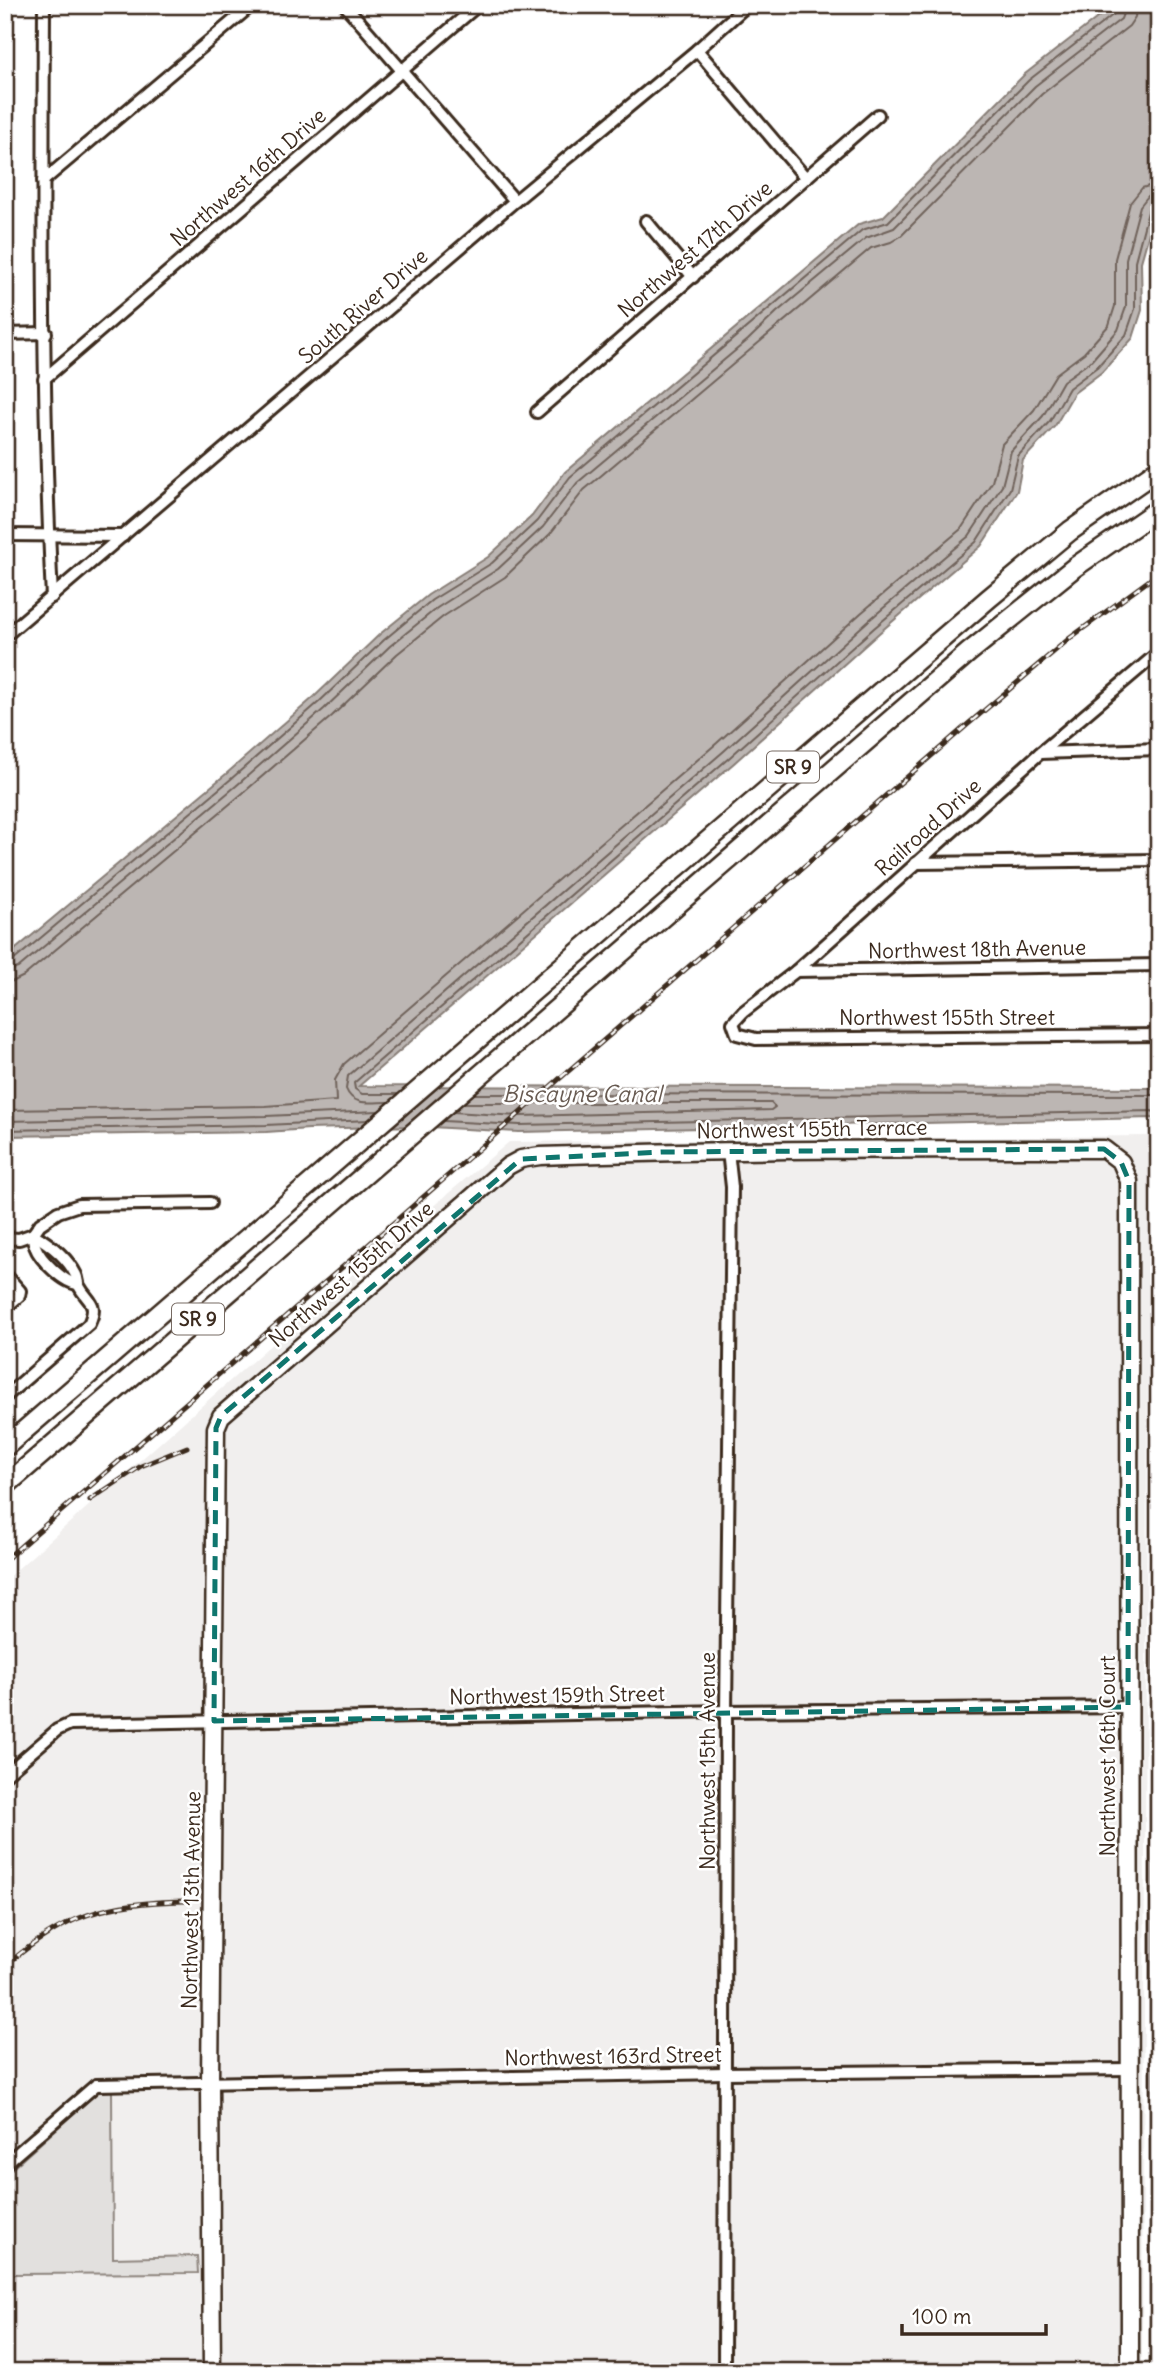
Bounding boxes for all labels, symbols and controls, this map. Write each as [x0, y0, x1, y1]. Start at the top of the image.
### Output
street label: Northwest 16th Drive [165, 102, 331, 252]
street label: Northwest 17th Drive [612, 175, 778, 323]
street label: South River Drive [293, 242, 433, 370]
road number: SR 9 [767, 752, 819, 782]
street label: Railroad Drive [869, 772, 987, 882]
street label: Northwest 18th Avenue [868, 934, 1086, 964]
street label: Northwest 155th Street [839, 1004, 1055, 1031]
water label: Biscayne Canal [502, 1079, 664, 1108]
street label: Northwest 155th Terrace [696, 1113, 928, 1145]
street label: Northwest 155th Drive [263, 1195, 439, 1353]
road number: SR 9 [172, 1303, 224, 1334]
street label: Northwest 15th Avenue [694, 1652, 721, 1870]
street label: Northwest 16th Court [1094, 1655, 1121, 1857]
street label: Northwest 159th Street [449, 1680, 665, 1710]
street label: Northwest 13th Avenue [176, 1791, 206, 2009]
street label: Northwest 163rd Street [504, 2041, 722, 2071]
scale bar [902, 2293, 1045, 2337]
text: 100 m [912, 2303, 971, 2330]

